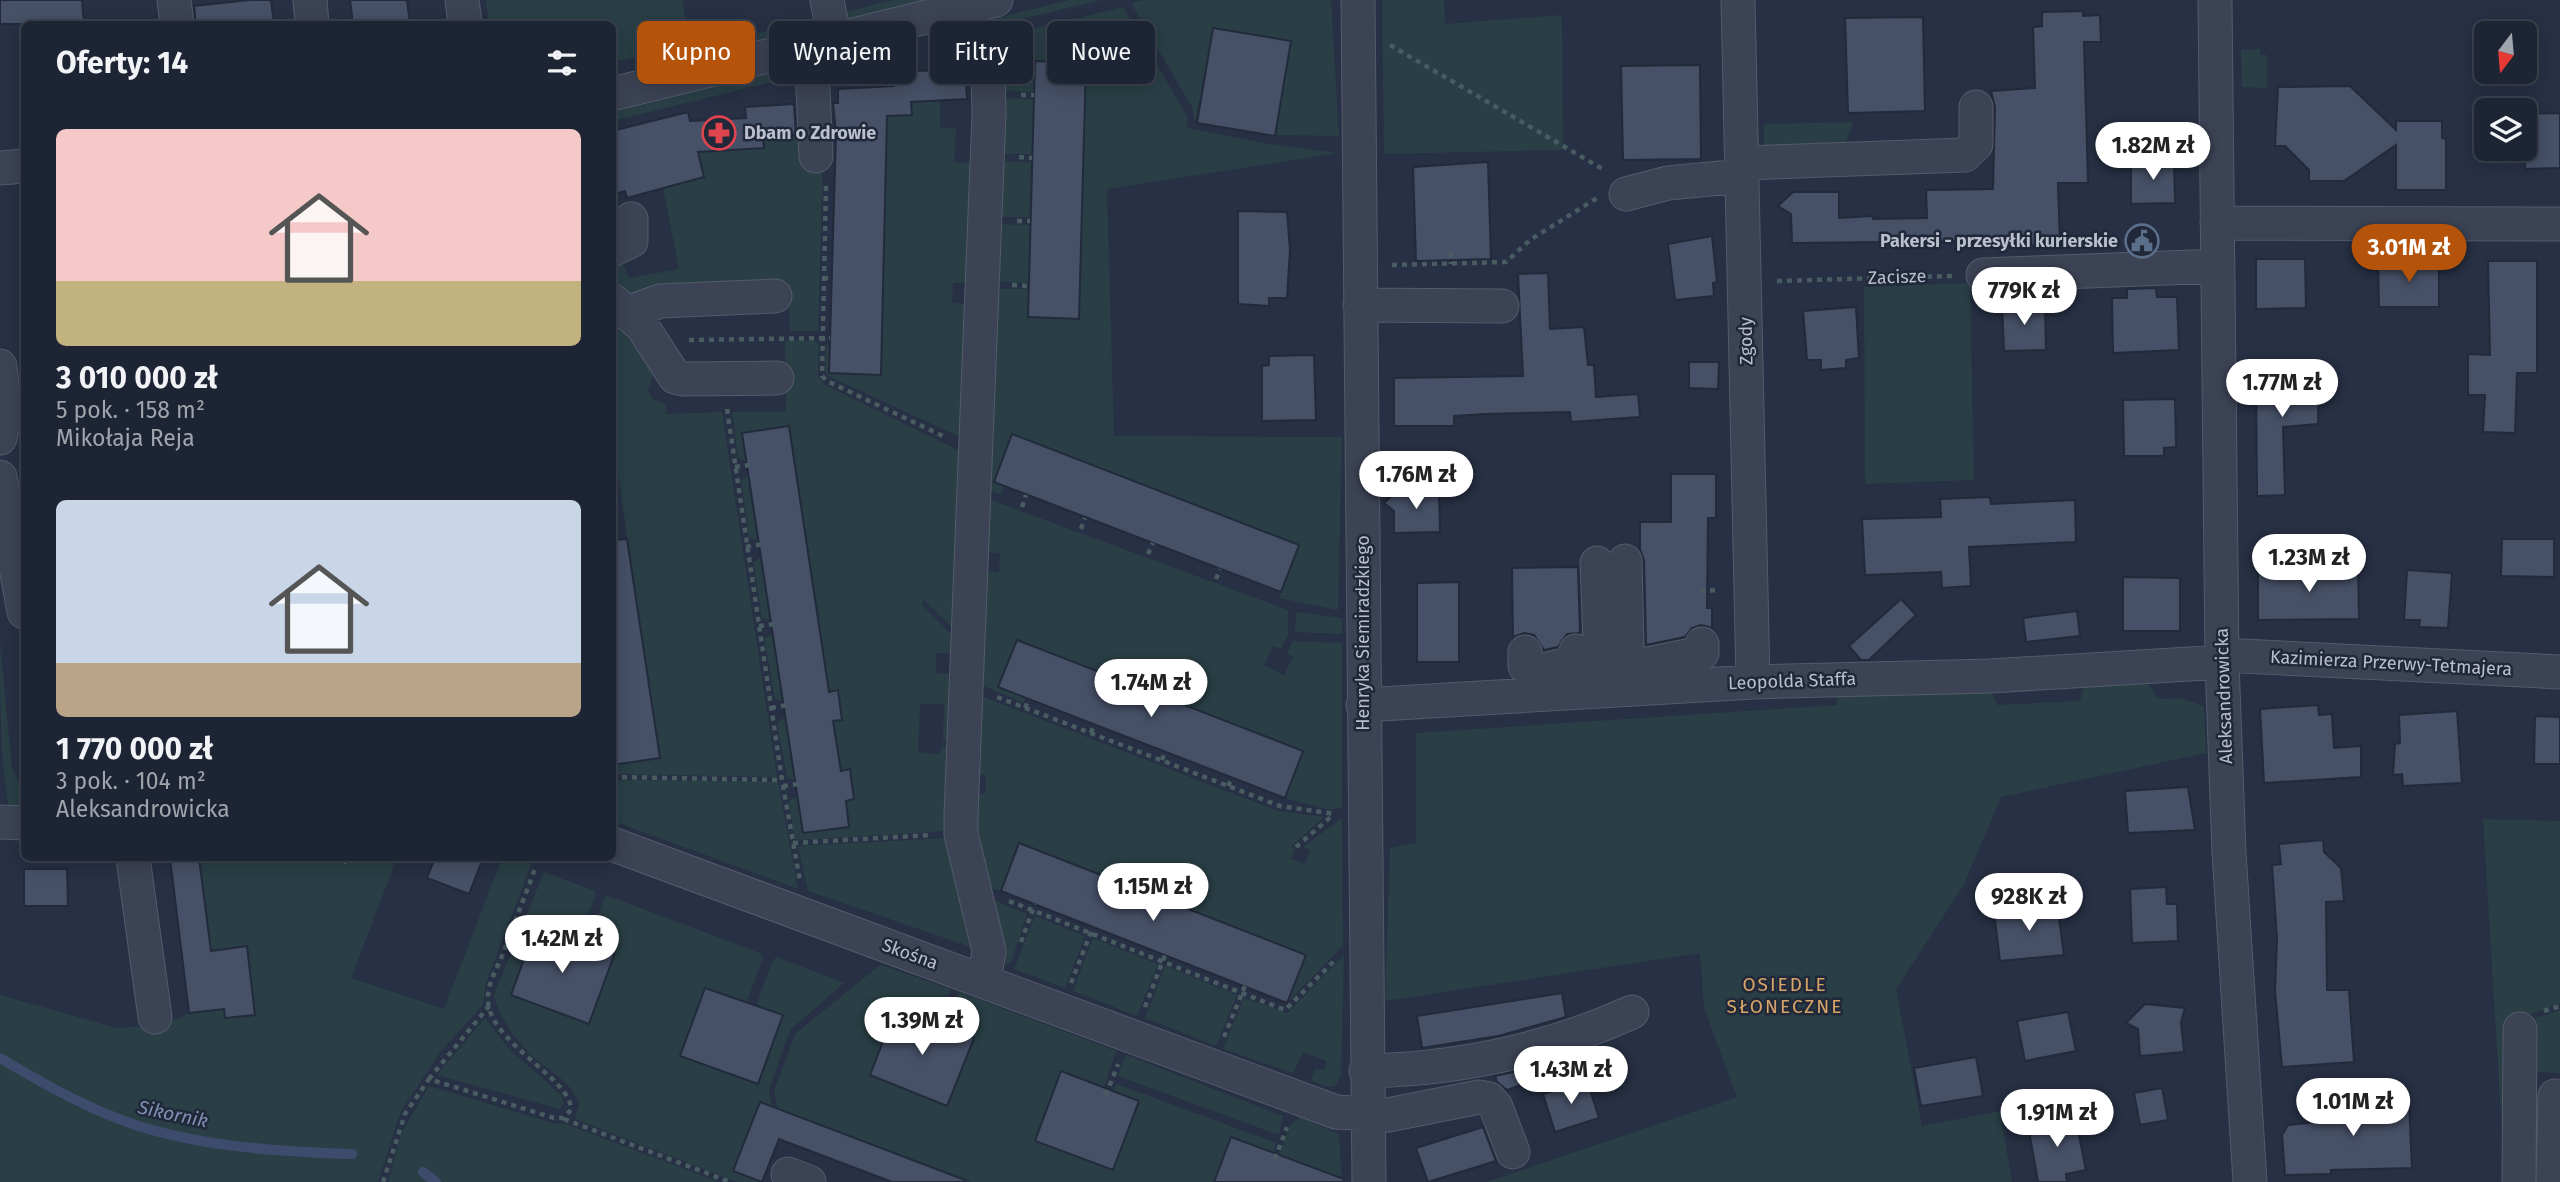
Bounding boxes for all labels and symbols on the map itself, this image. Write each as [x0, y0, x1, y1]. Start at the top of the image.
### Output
north arrow [2474, 21, 2538, 84]
pharmacy icon: Dbam o Zdrowie [700, 114, 738, 152]
place label: Dbam o Zdrowie [744, 122, 876, 144]
pin: 1.82M zł [2081, 122, 2225, 182]
public building icon: Pakersi - przesyłki kurierskie [2123, 222, 2161, 260]
pin: 3.01M zł [2337, 224, 2481, 284]
place label: Pakersi - przesyłki kurierskie [1880, 230, 2118, 252]
street label: Zacisze [1867, 265, 1927, 289]
pin: 779K zł [1959, 268, 2089, 327]
street label: Zgody [1735, 317, 1757, 365]
pin: 1.77M zł [2210, 360, 2354, 419]
pin: 1.76M zł [1344, 452, 1488, 511]
pin: 1.23M zł [2237, 534, 2381, 594]
street label: Henryka Siemiradzkiego [1352, 535, 1374, 731]
street label: Aleksandrowicka [2211, 628, 2237, 764]
street label: Kazimierza Przerwy-Tetmajera [2269, 646, 2513, 680]
pin: 1.74M zł [1079, 660, 1223, 719]
street label: Leopolda Staffa [1728, 668, 1856, 694]
pin: 1.15M zł [1081, 864, 1225, 923]
pin: 928K zł [1964, 874, 2094, 933]
pin: 1.42M zł [490, 916, 634, 975]
street label: Skośna [879, 934, 941, 974]
district label: OSIEDLE SŁONECZNE [1727, 973, 1843, 1018]
pin: 1.39M zł [850, 998, 994, 1057]
pin: 1.43M zł [1499, 1046, 1643, 1106]
pin: 1.01M zł [2281, 1078, 2425, 1138]
pin: 1.91M zł [1985, 1090, 2129, 1149]
water label: Sikornik [135, 1095, 210, 1133]

